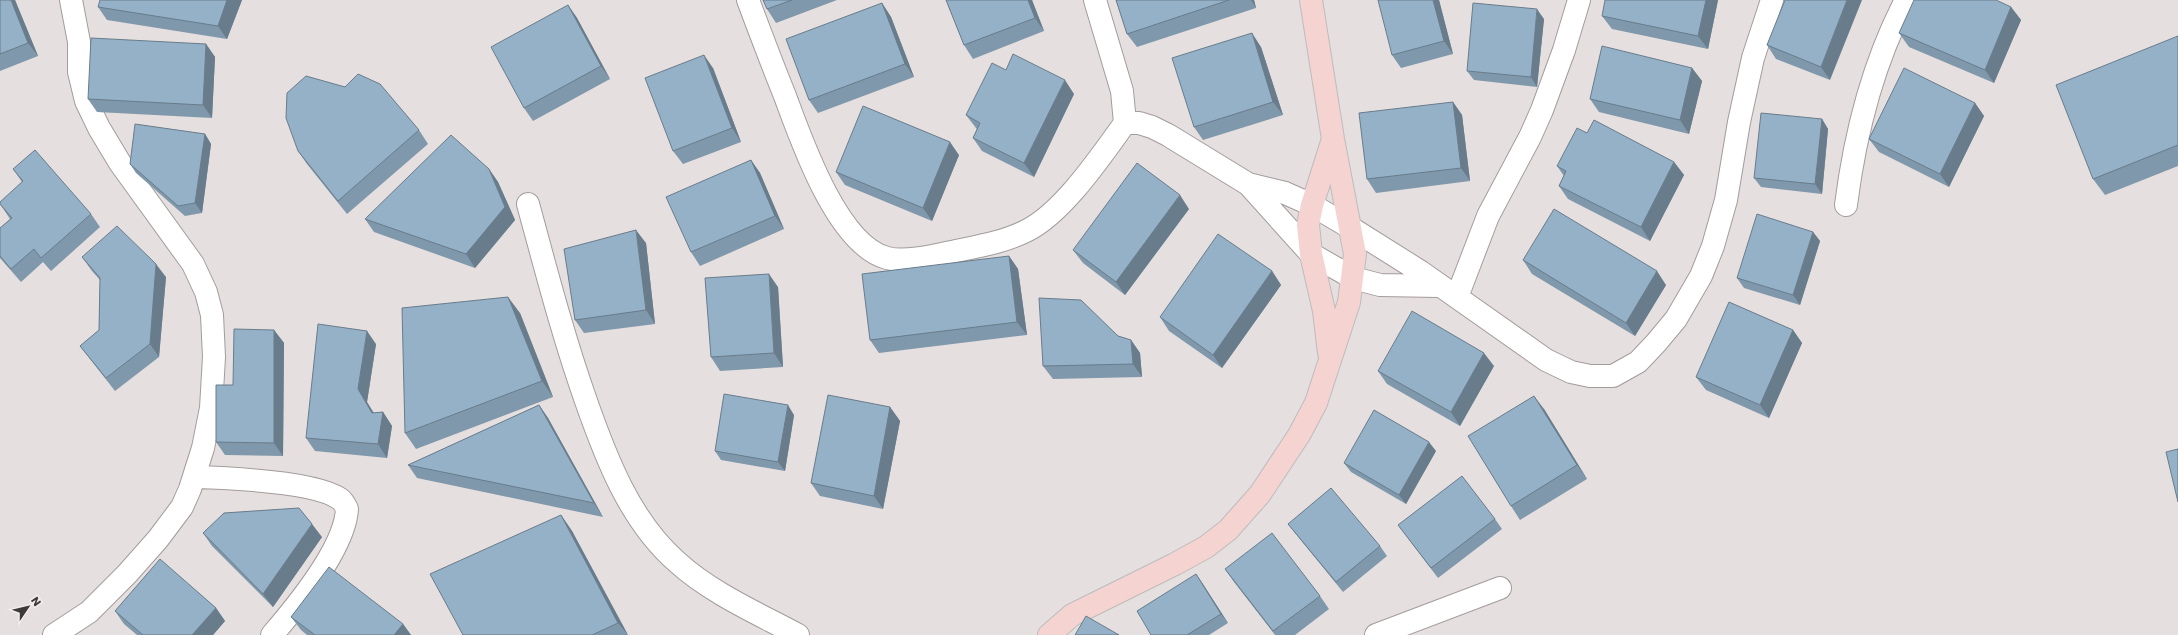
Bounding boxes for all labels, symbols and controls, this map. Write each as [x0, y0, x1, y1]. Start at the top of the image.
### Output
north arrow [8, 587, 48, 627]
text: N [27, 593, 45, 609]

